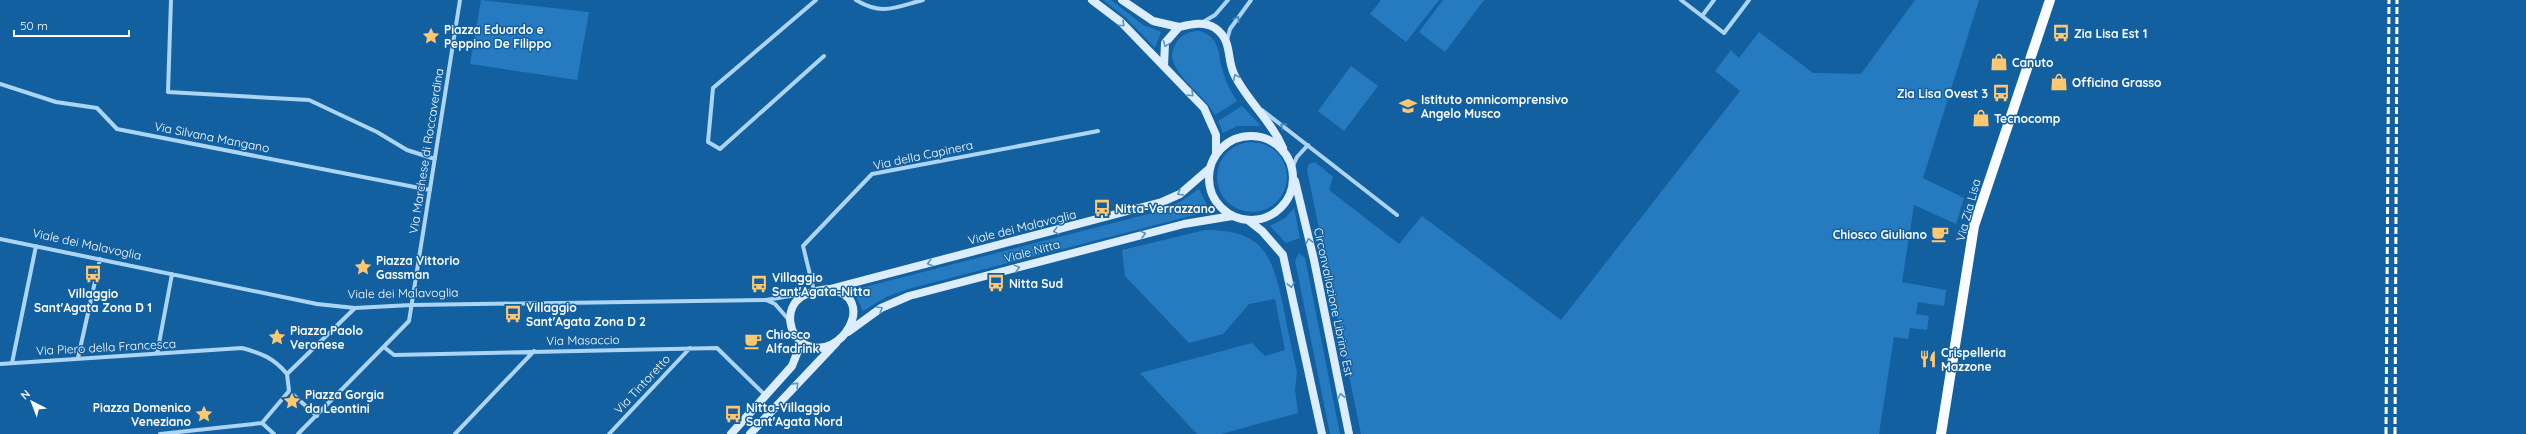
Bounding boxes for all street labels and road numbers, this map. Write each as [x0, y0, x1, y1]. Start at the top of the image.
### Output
street label: Via Marchese di Roccaverdina [405, 67, 447, 235]
street label: Via Silvana Mangano [153, 118, 271, 156]
street label: Via della Capinera [872, 137, 974, 173]
street label: Via Zia Lisa [1952, 177, 1984, 243]
street label: Viale dei Malavoglia [966, 206, 1078, 248]
street label: Viale dei Malavoglia [31, 225, 143, 263]
street label: Circonvallazione Librino Est [1311, 226, 1357, 378]
street label: Viale Nitta [1002, 236, 1062, 266]
street label: Viale dei Malavoglia [347, 285, 459, 301]
street label: Via Masaccio [546, 332, 620, 348]
street label: Via Piero della Francesca [36, 336, 176, 358]
street label: Via Tintoretto [611, 351, 673, 417]

